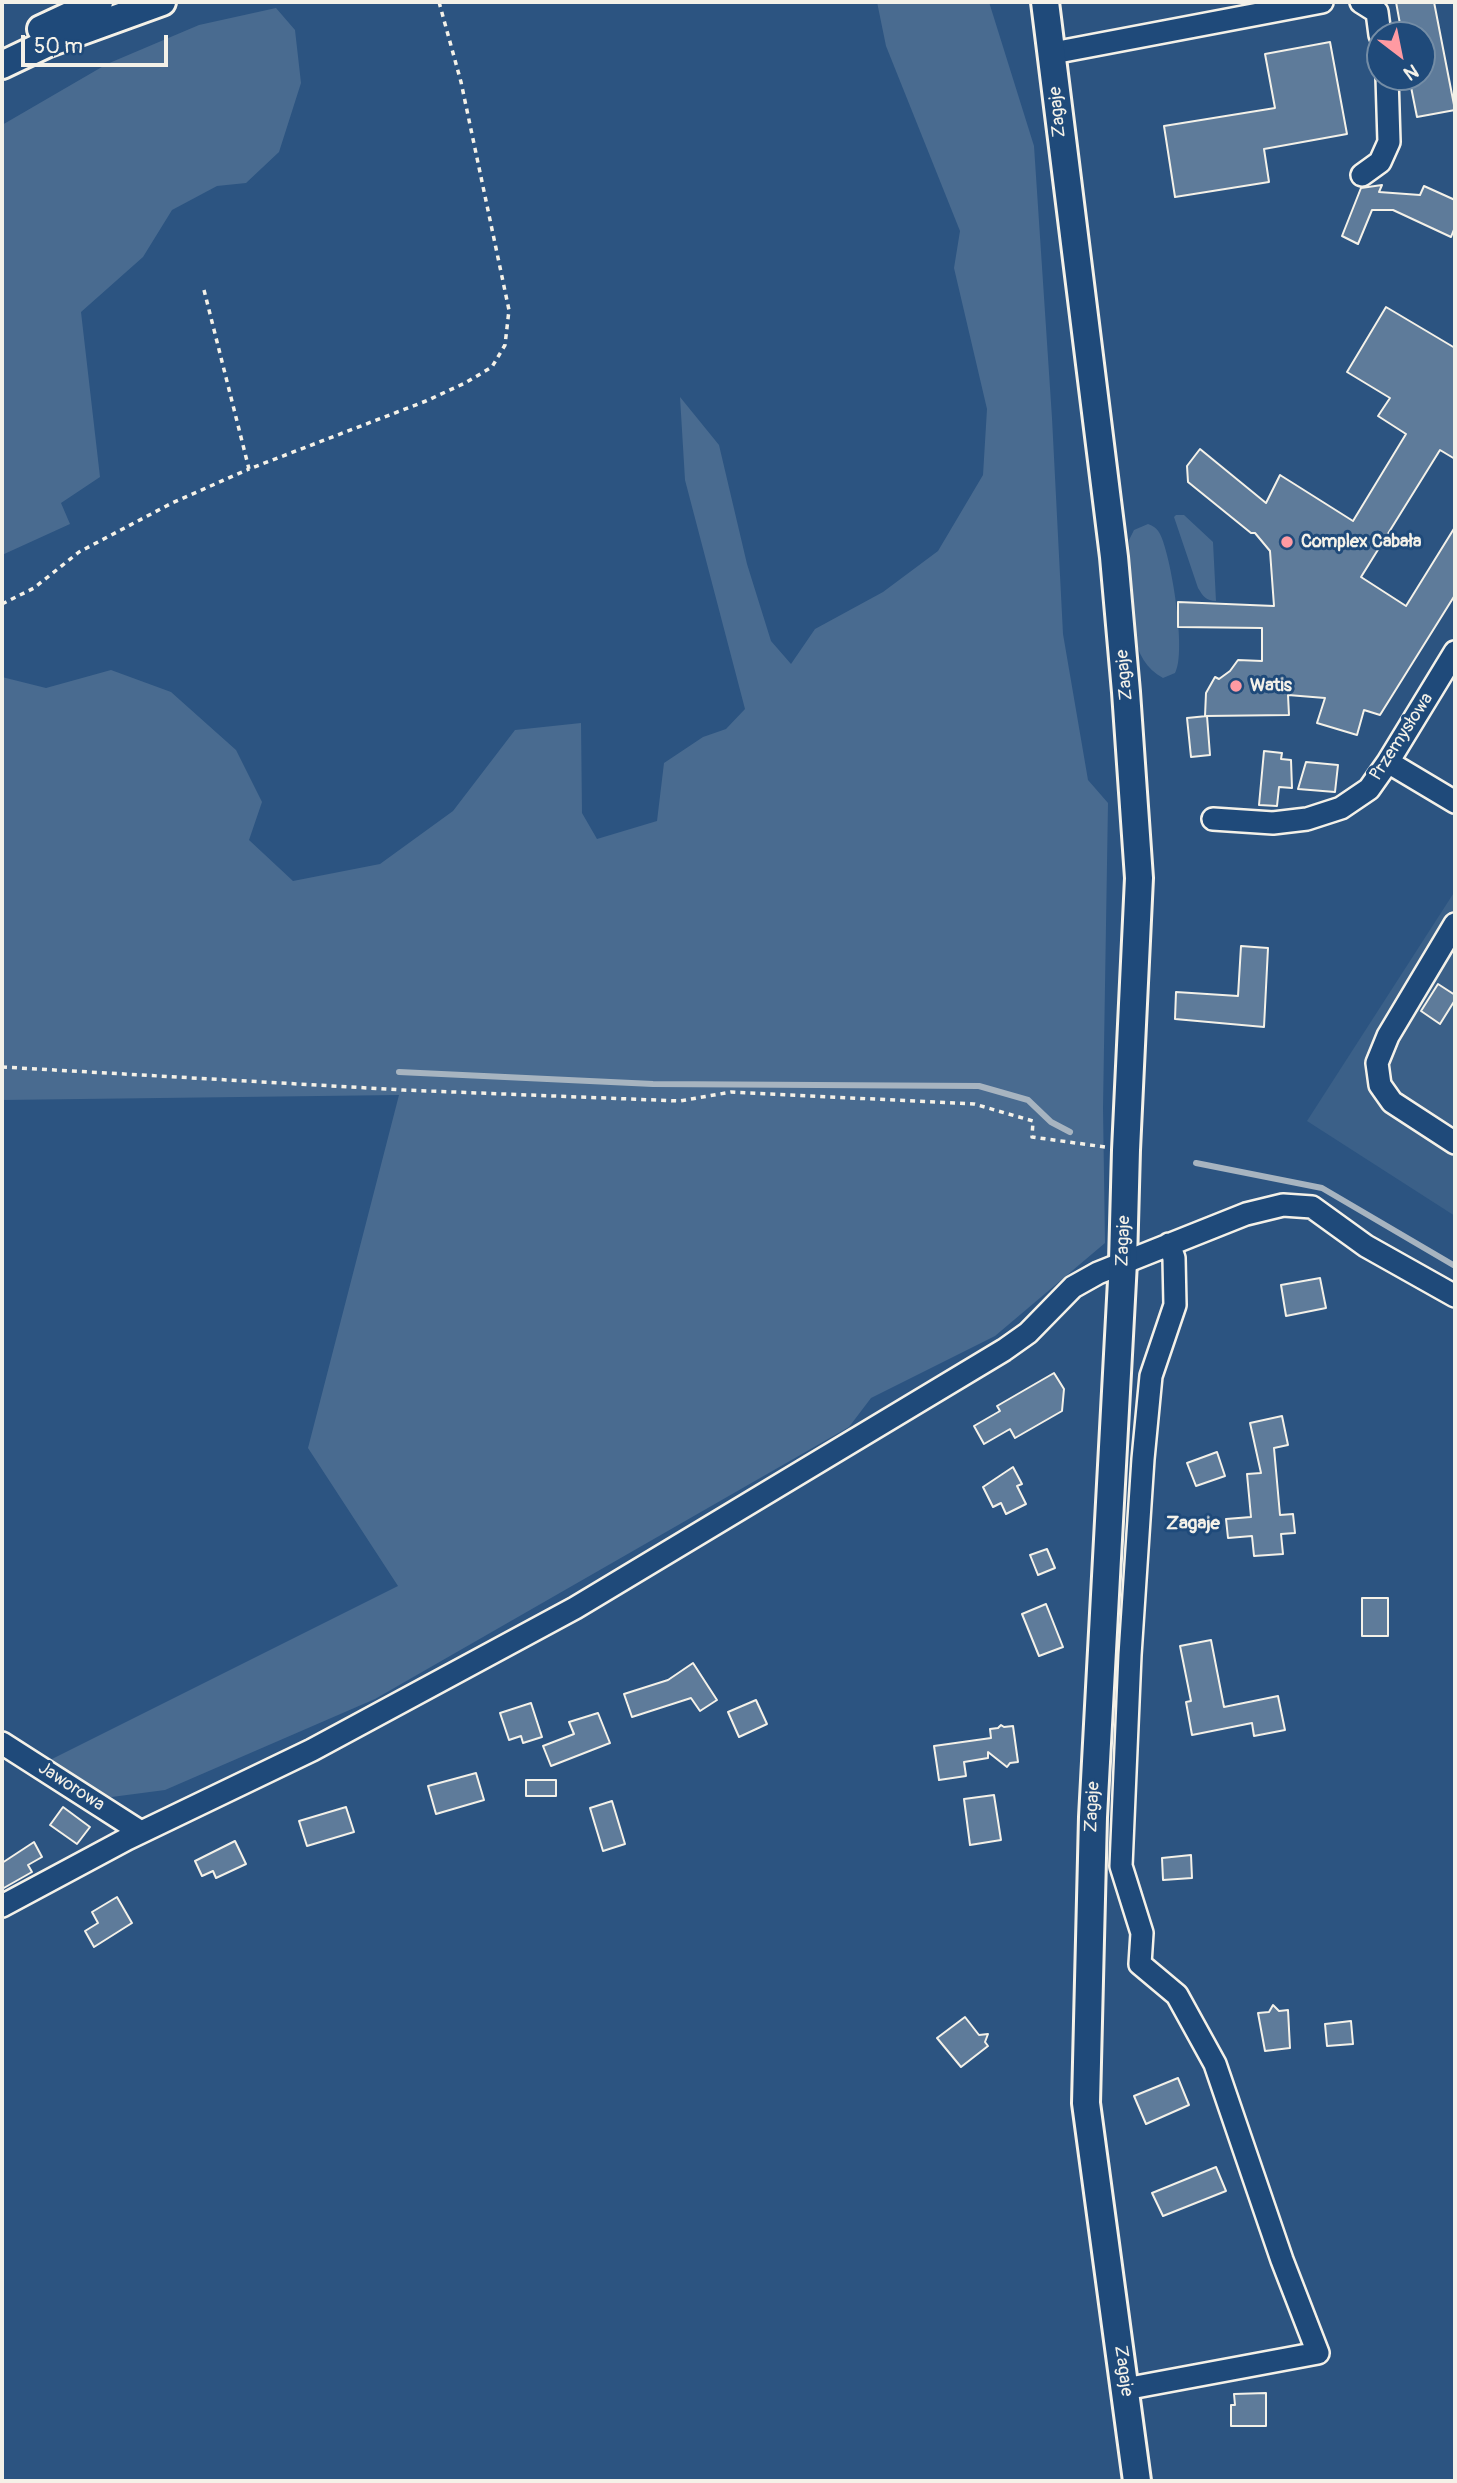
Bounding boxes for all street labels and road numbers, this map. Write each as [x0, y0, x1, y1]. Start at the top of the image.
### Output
street label: Zagaje [1045, 86, 1071, 138]
street label: Zagaje [1112, 649, 1138, 701]
street label: Przemysłowa [1366, 689, 1438, 785]
street label: Zagaje [1112, 1215, 1136, 1267]
street label: Jaworowa [34, 1758, 108, 1816]
street label: Zagaje [1081, 1781, 1105, 1833]
street label: Zagaje [1109, 2344, 1137, 2398]

